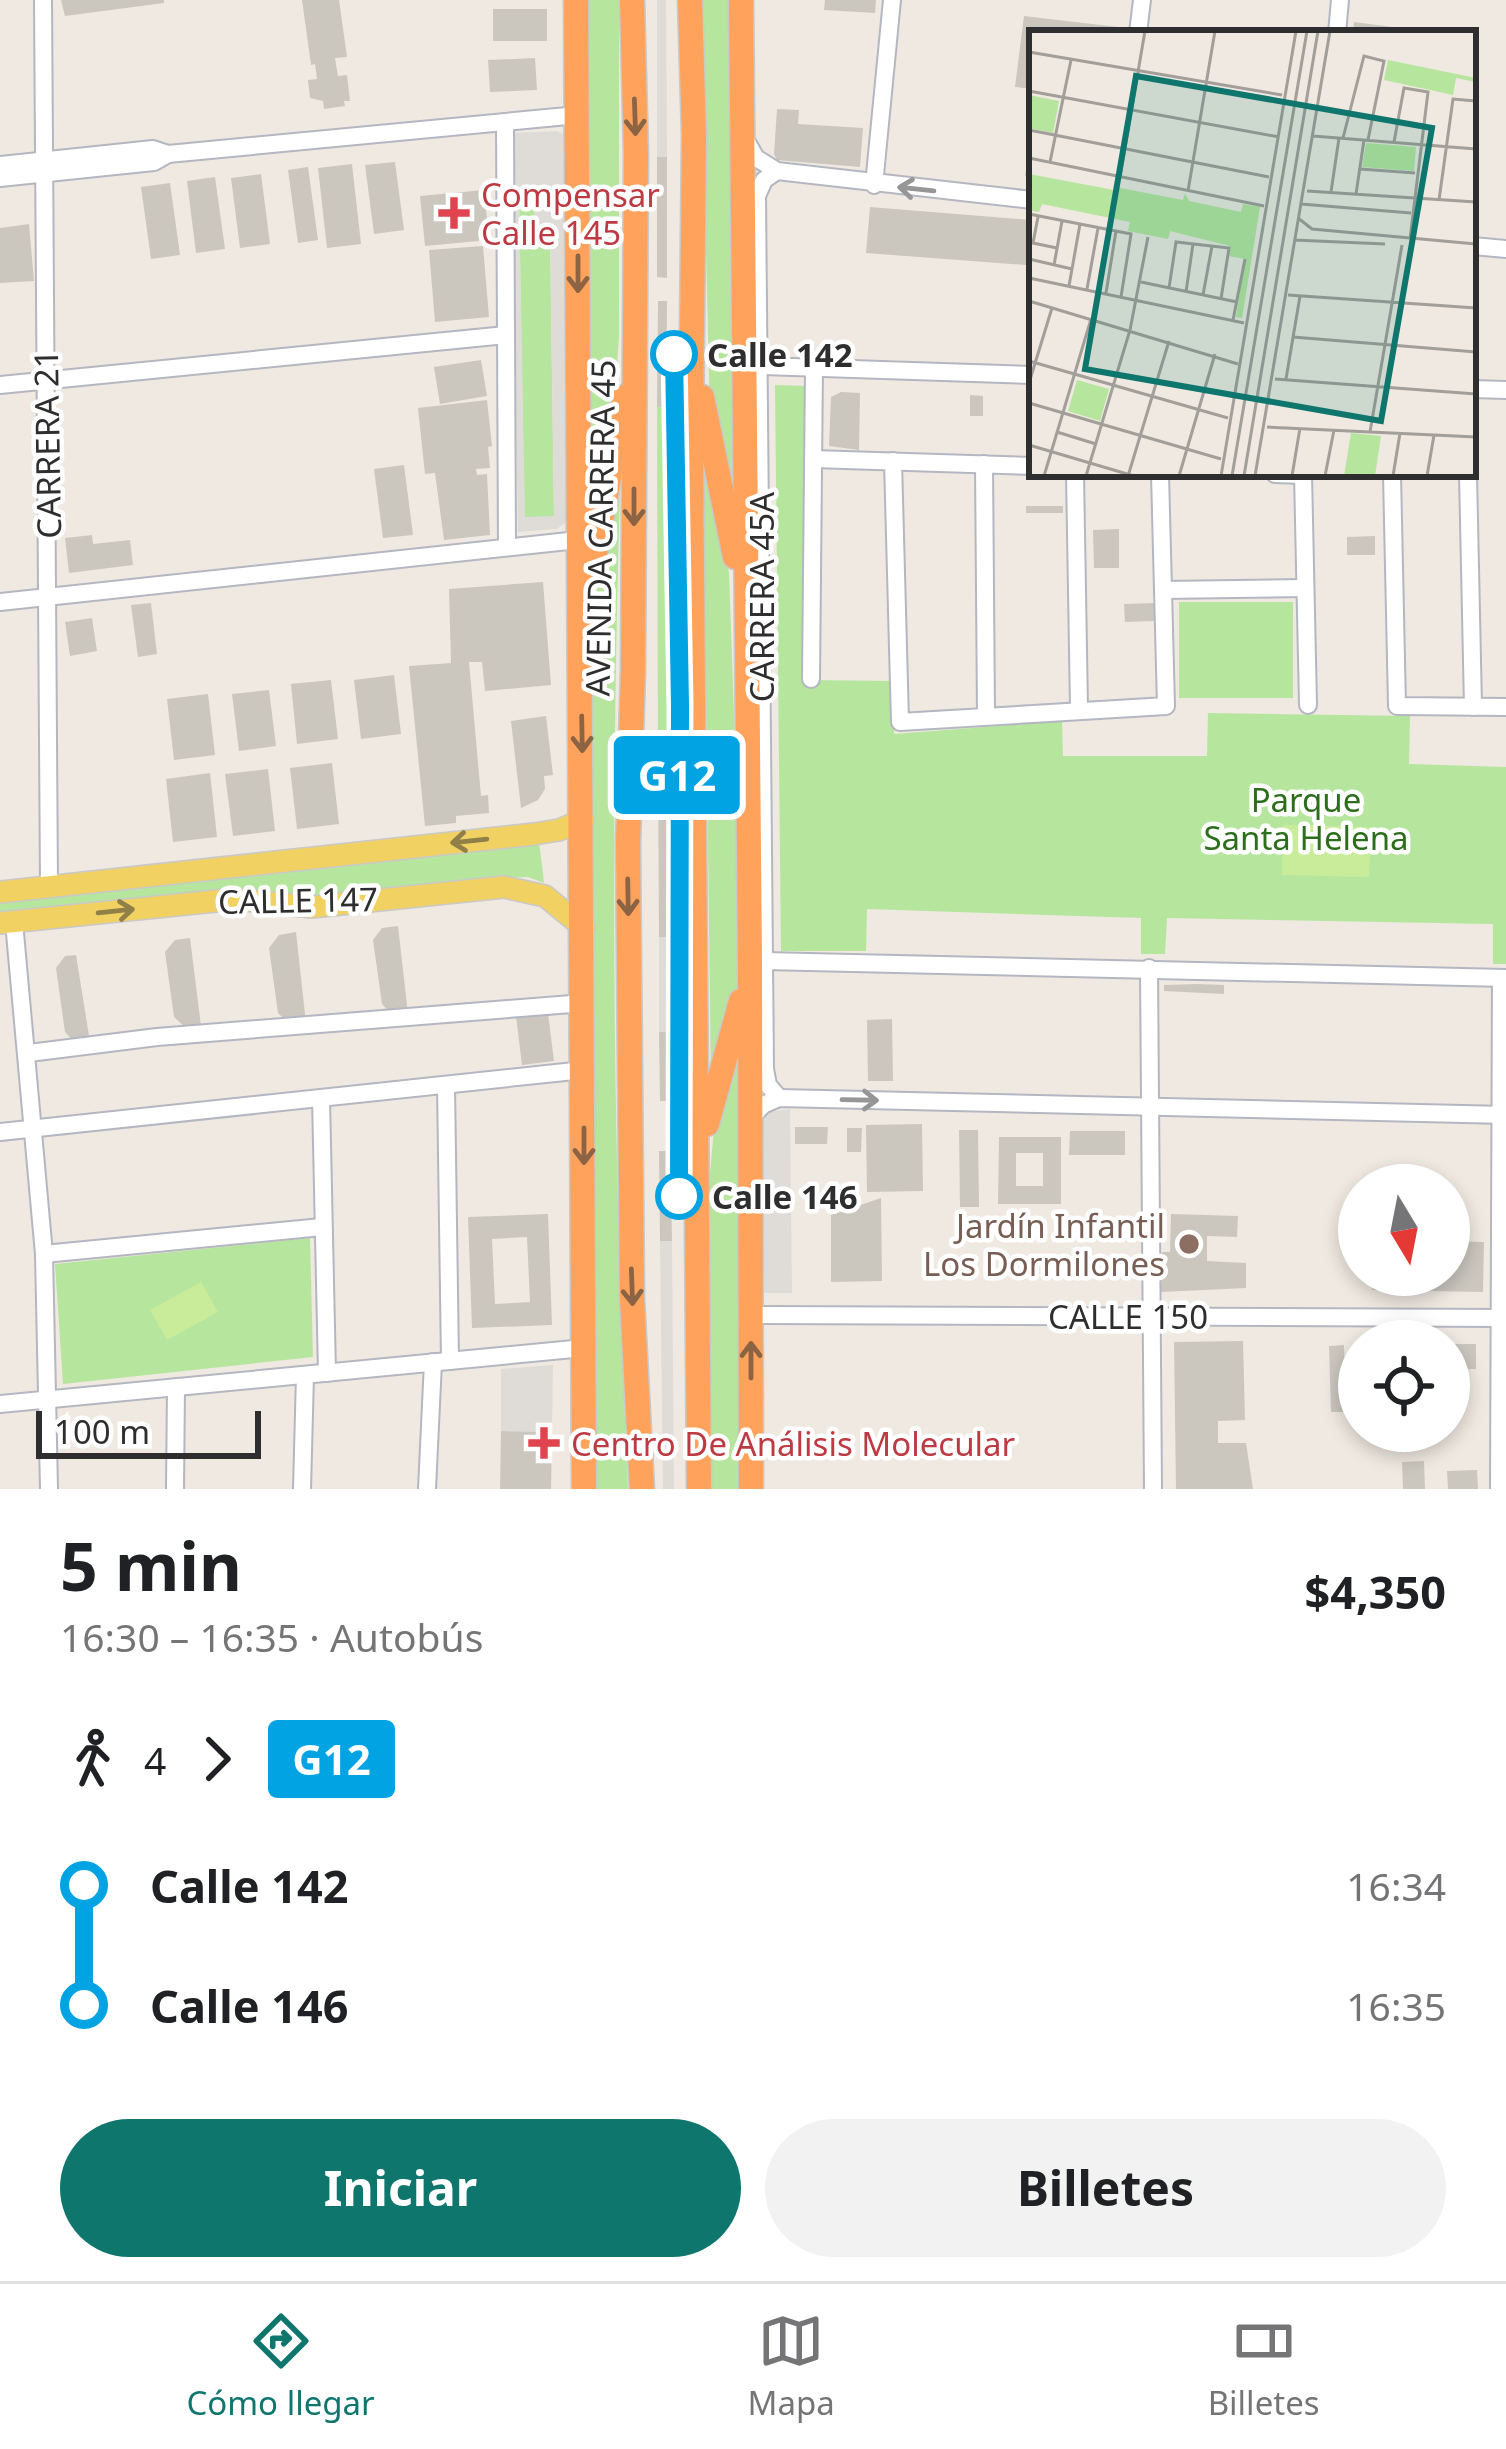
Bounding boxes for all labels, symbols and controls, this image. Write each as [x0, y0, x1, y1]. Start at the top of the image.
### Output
inset map [1029, 30, 1476, 477]
one-way arrow [624, 97, 647, 136]
place label: Compensar Calle 145 [481, 172, 660, 255]
one-way arrow [897, 177, 936, 200]
marker: Compensar Calle 145 [438, 197, 470, 229]
one-way arrow [567, 254, 589, 293]
marker: Calle 142 [652, 332, 696, 376]
place label: Calle 142 [707, 332, 853, 377]
street label: CARRERA 21 [23, 349, 71, 539]
street label: AVENIDA CARRERA 45 [575, 359, 625, 697]
one-way arrow [623, 487, 645, 526]
street label: CARRERA 45A [739, 491, 784, 702]
one-way arrow [570, 714, 593, 753]
line badge: G12 [608, 736, 746, 814]
text: G12 [638, 746, 716, 803]
park label: Parque Santa Helena [1203, 777, 1409, 860]
one-way arrow [450, 831, 489, 853]
street label: CALLE 147 [218, 876, 378, 924]
one-way arrow [617, 877, 639, 916]
one-way arrow [96, 899, 135, 922]
one-way arrow [840, 1089, 879, 1112]
one-way arrow [573, 1126, 595, 1165]
north arrow [1338, 1164, 1470, 1296]
map controls [1338, 1164, 1470, 1452]
marker: Calle 146 [657, 1174, 701, 1218]
place label: Calle 146 [712, 1174, 858, 1219]
place label: Jardín Infantil Los Dormilones [923, 1203, 1165, 1286]
marker: Jardín Infantil Los Dormilones [1176, 1231, 1202, 1257]
one-way arrow [621, 1267, 644, 1306]
street label: CALLE 150 [1048, 1294, 1208, 1339]
button: locate [1338, 1320, 1470, 1452]
one-way arrow [740, 1341, 762, 1380]
scale bar [36, 1405, 261, 1458]
text: 100 m [54, 1409, 150, 1454]
place label: Centro De Análisis Molecular [571, 1421, 1016, 1466]
marker: Centro De Análisis Molecular [528, 1427, 560, 1459]
text: 5 min [60, 1520, 242, 1610]
text: $4,350 [1304, 1561, 1446, 1622]
text: 16:30 – 16:35 · Autobús [60, 1610, 483, 1663]
icon: walk [60, 1726, 126, 1792]
icon: forward [184, 1726, 250, 1792]
text: G12 [292, 1730, 371, 1787]
text: 4 [144, 1733, 166, 1786]
text: Calle 142 [150, 1855, 348, 1916]
text: 16:34 [1346, 1859, 1446, 1912]
text: Calle 146 [150, 1975, 348, 2036]
text: 16:35 [1346, 1979, 1446, 2032]
button: Iniciar [60, 2119, 741, 2257]
button: Billetes [765, 2119, 1446, 2257]
tab: Cómo llegar [186, 2308, 375, 2425]
tab: Mapa [748, 2308, 835, 2425]
tab: Billetes [1208, 2308, 1320, 2425]

